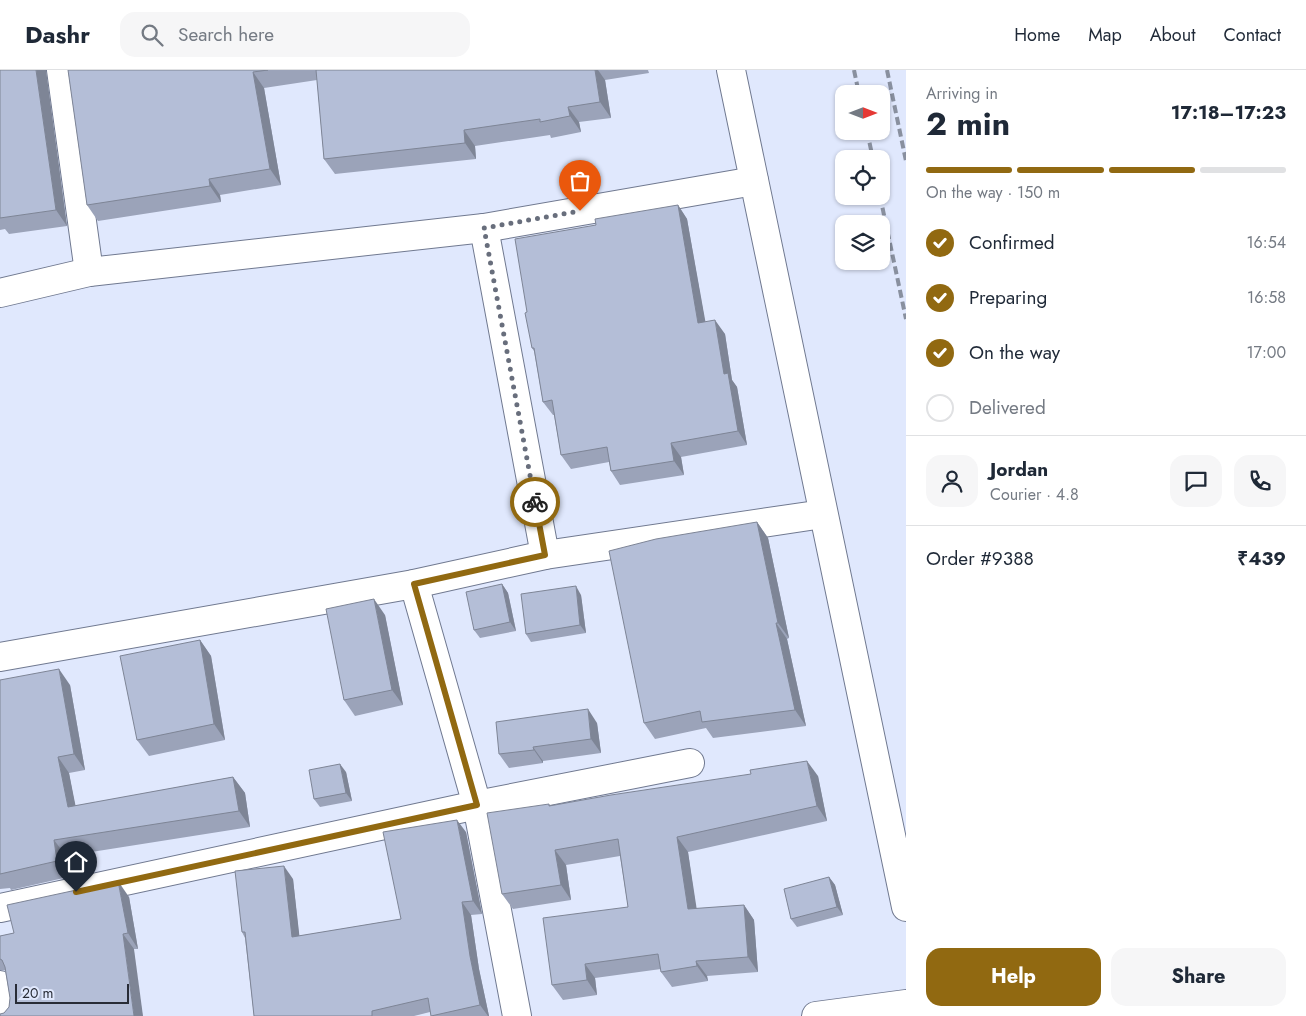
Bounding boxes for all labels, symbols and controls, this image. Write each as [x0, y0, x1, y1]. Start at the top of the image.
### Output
search box [120, 12, 470, 57]
text: Dashr [25, 17, 90, 52]
icon: search [138, 21, 166, 49]
text: Search here [178, 21, 274, 48]
text: Home [1014, 22, 1060, 48]
text: Map [1088, 22, 1122, 48]
text: About [1150, 22, 1195, 48]
text: Contact [1223, 22, 1281, 48]
text: Arriving in [926, 82, 998, 105]
north arrow [835, 85, 890, 140]
map controls [835, 85, 890, 270]
text: 17:18–17:23 [1171, 99, 1286, 126]
text: 2 min [926, 101, 1010, 147]
button: locate [835, 150, 890, 205]
pin [559, 160, 601, 211]
icon: bag [566, 167, 594, 195]
text: On the way · 150 m [926, 181, 1060, 204]
button: layers [835, 215, 890, 270]
icon: check [926, 229, 954, 257]
text: Confirmed [969, 229, 1055, 256]
text: 16:54 [1246, 231, 1286, 254]
icon: check [926, 284, 954, 312]
text: Preparing [969, 284, 1047, 311]
text: 16:58 [1247, 286, 1286, 309]
icon: check [926, 339, 954, 367]
text: On the way [969, 339, 1060, 366]
text: 17:00 [1246, 341, 1286, 364]
text: Delivered [969, 394, 1046, 421]
button: person [926, 455, 978, 507]
button: chat [1170, 455, 1222, 507]
button: phone [1234, 455, 1286, 507]
text: Jordan [990, 456, 1048, 483]
courier [510, 477, 560, 527]
text: Courier · 4.8 [990, 483, 1079, 506]
icon: bike [521, 488, 549, 516]
text: Order #9388 [926, 545, 1034, 572]
text: ₹439 [1237, 545, 1286, 572]
pin [55, 841, 97, 892]
icon: home [62, 848, 90, 876]
button: Help [926, 948, 1101, 1006]
button: Share [1111, 948, 1286, 1006]
scale bar [15, 981, 129, 1004]
text: 20 m [22, 983, 54, 1003]

